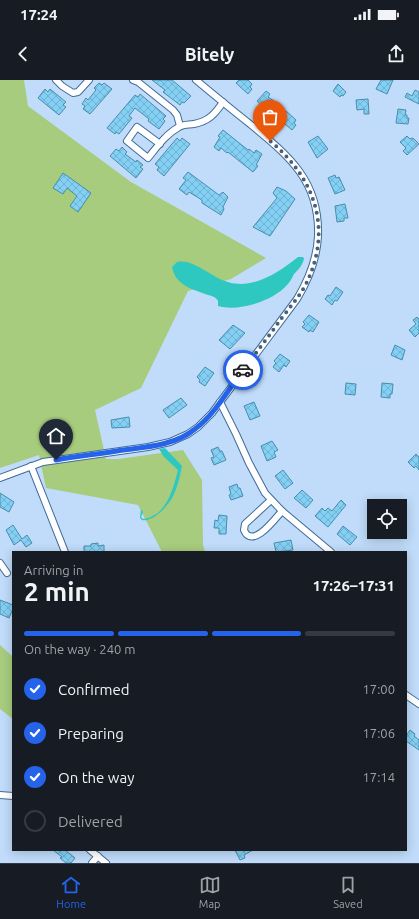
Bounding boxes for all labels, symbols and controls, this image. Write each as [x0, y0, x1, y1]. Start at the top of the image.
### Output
text: 17:24 [20, 6, 58, 23]
icon: back [12, 43, 34, 65]
icon: share [385, 43, 407, 65]
text: Bitely [185, 44, 234, 64]
pin [253, 100, 287, 141]
icon: bag [259, 106, 281, 128]
courier [223, 350, 263, 390]
icon: car [232, 359, 254, 381]
pin [39, 419, 73, 460]
icon: home [45, 425, 67, 447]
map controls [367, 499, 407, 539]
button: locate [367, 499, 407, 539]
text: Arriving in [24, 563, 83, 577]
text: 2 min [24, 577, 90, 606]
text: 17:26–17:31 [312, 577, 395, 594]
text: On the way · 240 m [24, 642, 136, 656]
icon: check [24, 678, 46, 700]
text: Confirmed [58, 681, 130, 698]
text: 17:00 [362, 682, 395, 696]
icon: check [24, 722, 46, 744]
text: Preparing [58, 725, 124, 742]
text: 17:06 [362, 726, 395, 740]
icon: check [24, 766, 46, 788]
text: On the way [58, 769, 134, 786]
text: 17:14 [362, 770, 395, 784]
text: Delivered [58, 813, 123, 830]
tab: Home [56, 874, 86, 910]
tab: Map [199, 874, 221, 910]
tab: Saved [333, 874, 363, 910]

